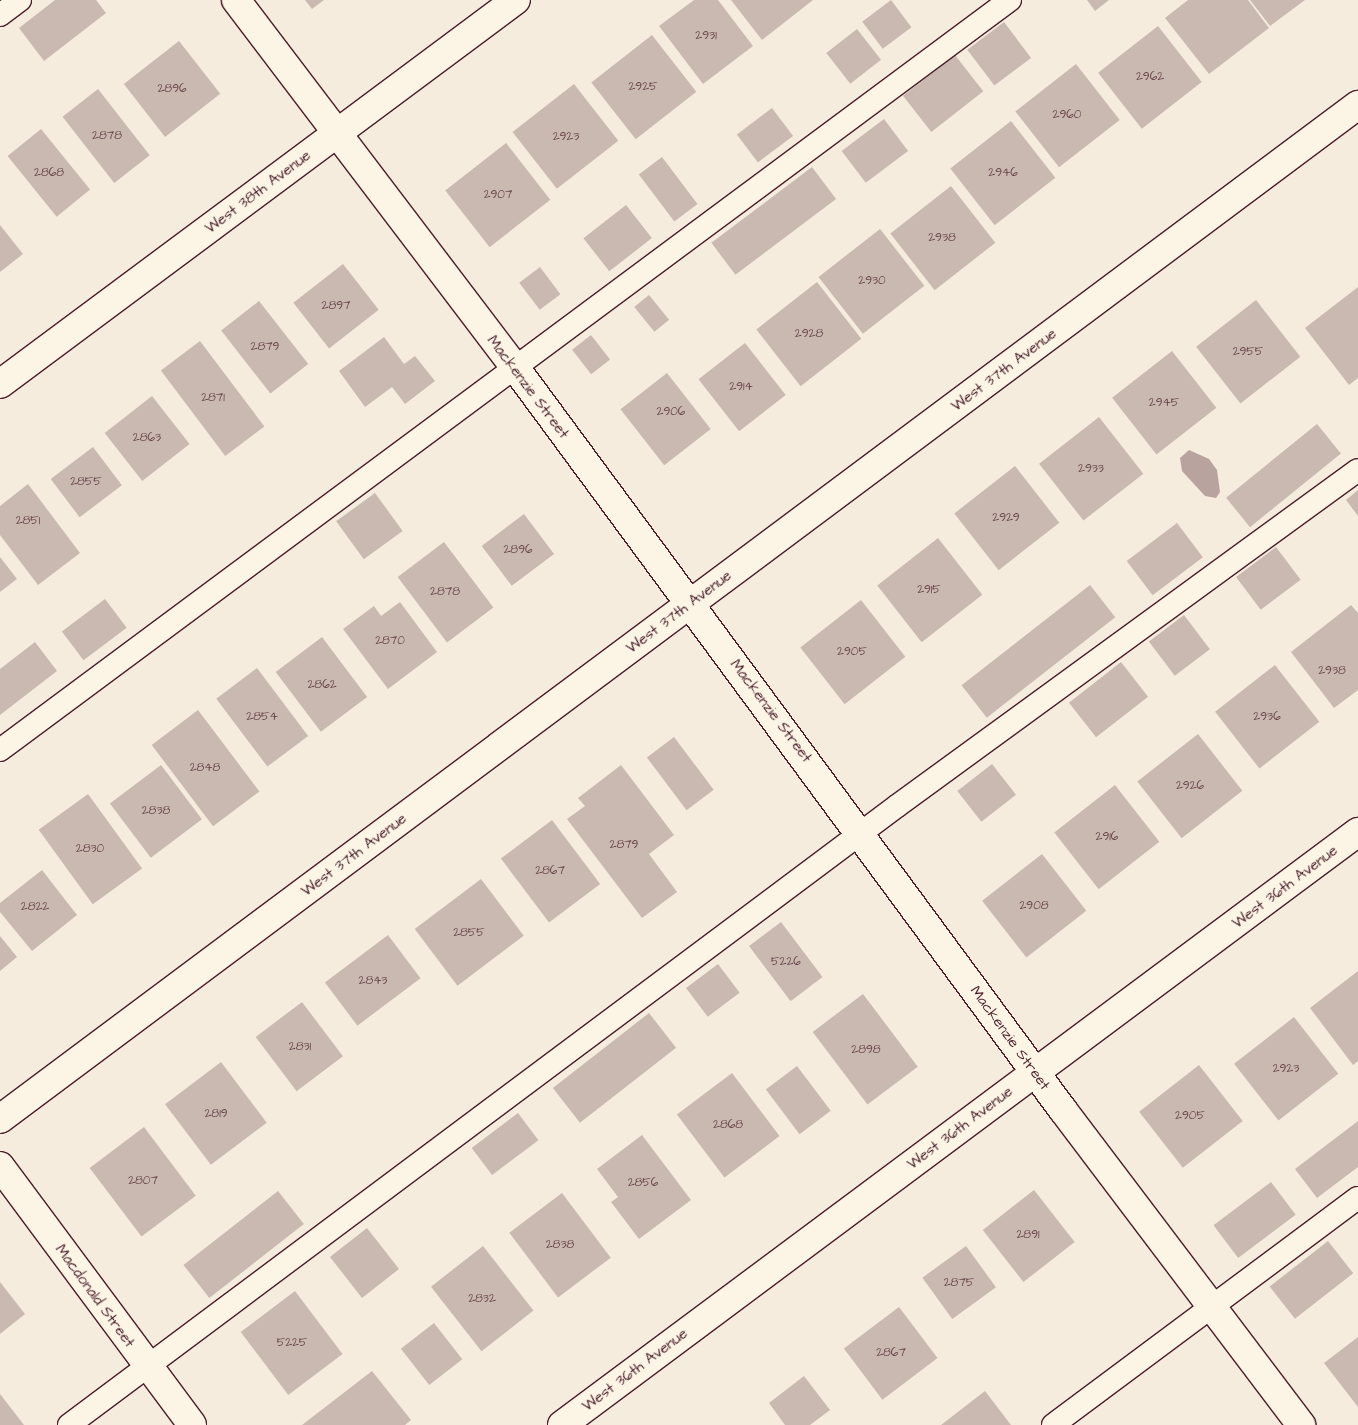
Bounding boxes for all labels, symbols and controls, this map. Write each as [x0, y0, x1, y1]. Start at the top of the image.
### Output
house number: 2931 [695, 29, 717, 43]
house number: 2962 [1136, 70, 1164, 84]
house number: 2925 [628, 80, 658, 94]
house number: 2896 [157, 82, 187, 96]
house number: 2960 [1053, 108, 1081, 122]
house number: 2878 [92, 129, 122, 143]
house number: 2923 [553, 130, 579, 144]
street label: West 38th Avenue [202, 146, 314, 238]
house number: 2868 [34, 166, 64, 180]
house number: 2946 [988, 166, 1018, 180]
house number: 2907 [484, 188, 512, 202]
house number: 2938 [928, 231, 956, 245]
house number: 2930 [858, 274, 886, 288]
house number: 2897 [322, 299, 350, 313]
street label: West 37th Avenue [948, 325, 1060, 415]
house number: 2928 [795, 327, 823, 341]
street label: Mackenzie Street [483, 332, 573, 442]
house number: 2879 [251, 340, 279, 354]
house number: 2955 [1233, 345, 1263, 359]
house number: 2914 [729, 380, 753, 394]
house number: 2871 [201, 391, 225, 405]
house number: 2945 [1149, 396, 1179, 410]
house number: 2906 [657, 405, 685, 419]
house number: 2863 [133, 431, 161, 445]
house number: 2933 [1078, 462, 1104, 476]
house number: 2855 [70, 475, 102, 489]
house number: 2929 [992, 511, 1020, 525]
house number: 2851 [16, 514, 40, 528]
house number: 2896 [503, 543, 533, 557]
street label: West 37th Avenue [623, 567, 735, 657]
house number: 2915 [917, 583, 941, 597]
house number: 2878 [430, 585, 460, 599]
house number: 2870 [375, 634, 405, 648]
house number: 2905 [837, 645, 867, 659]
street label: Mackenzie Street [726, 656, 816, 766]
house number: 2938 [1318, 664, 1346, 678]
house number: 2862 [307, 678, 337, 692]
house number: 2854 [246, 710, 278, 724]
house number: 2936 [1253, 710, 1281, 724]
house number: 2848 [190, 761, 220, 775]
house number: 2926 [1176, 779, 1204, 793]
house number: 2838 [142, 804, 170, 818]
street label: West 37th Avenue [298, 810, 410, 900]
house number: 2916 [1096, 830, 1118, 844]
house number: 2879 [610, 838, 638, 852]
house number: 2830 [76, 842, 104, 856]
street label: West 36th Avenue [1229, 842, 1341, 932]
house number: 2867 [535, 864, 565, 878]
house number: 2908 [1019, 899, 1049, 913]
house number: 2822 [21, 900, 49, 914]
house number: 2855 [453, 926, 485, 940]
house number: 5226 [771, 955, 801, 969]
house number: 2843 [359, 974, 387, 988]
street label: Mackenzie Street [966, 982, 1054, 1094]
house number: 2831 [289, 1040, 311, 1054]
house number: 2898 [851, 1043, 881, 1057]
house number: 2923 [1273, 1062, 1299, 1076]
street label: West 36th Avenue [904, 1083, 1016, 1173]
house number: 2819 [204, 1107, 228, 1121]
house number: 2905 [1175, 1109, 1205, 1123]
house number: 2868 [713, 1118, 743, 1132]
house number: 2807 [128, 1174, 158, 1188]
house number: 2856 [628, 1176, 658, 1190]
house number: 2891 [1016, 1228, 1040, 1242]
house number: 2838 [546, 1238, 574, 1252]
street label: Macdonald Street [52, 1241, 138, 1351]
house number: 2875 [944, 1276, 974, 1290]
house number: 2832 [468, 1292, 496, 1306]
street label: West 36th Avenue [579, 1325, 691, 1415]
house number: 5225 [277, 1336, 307, 1350]
house number: 2867 [876, 1346, 906, 1360]

